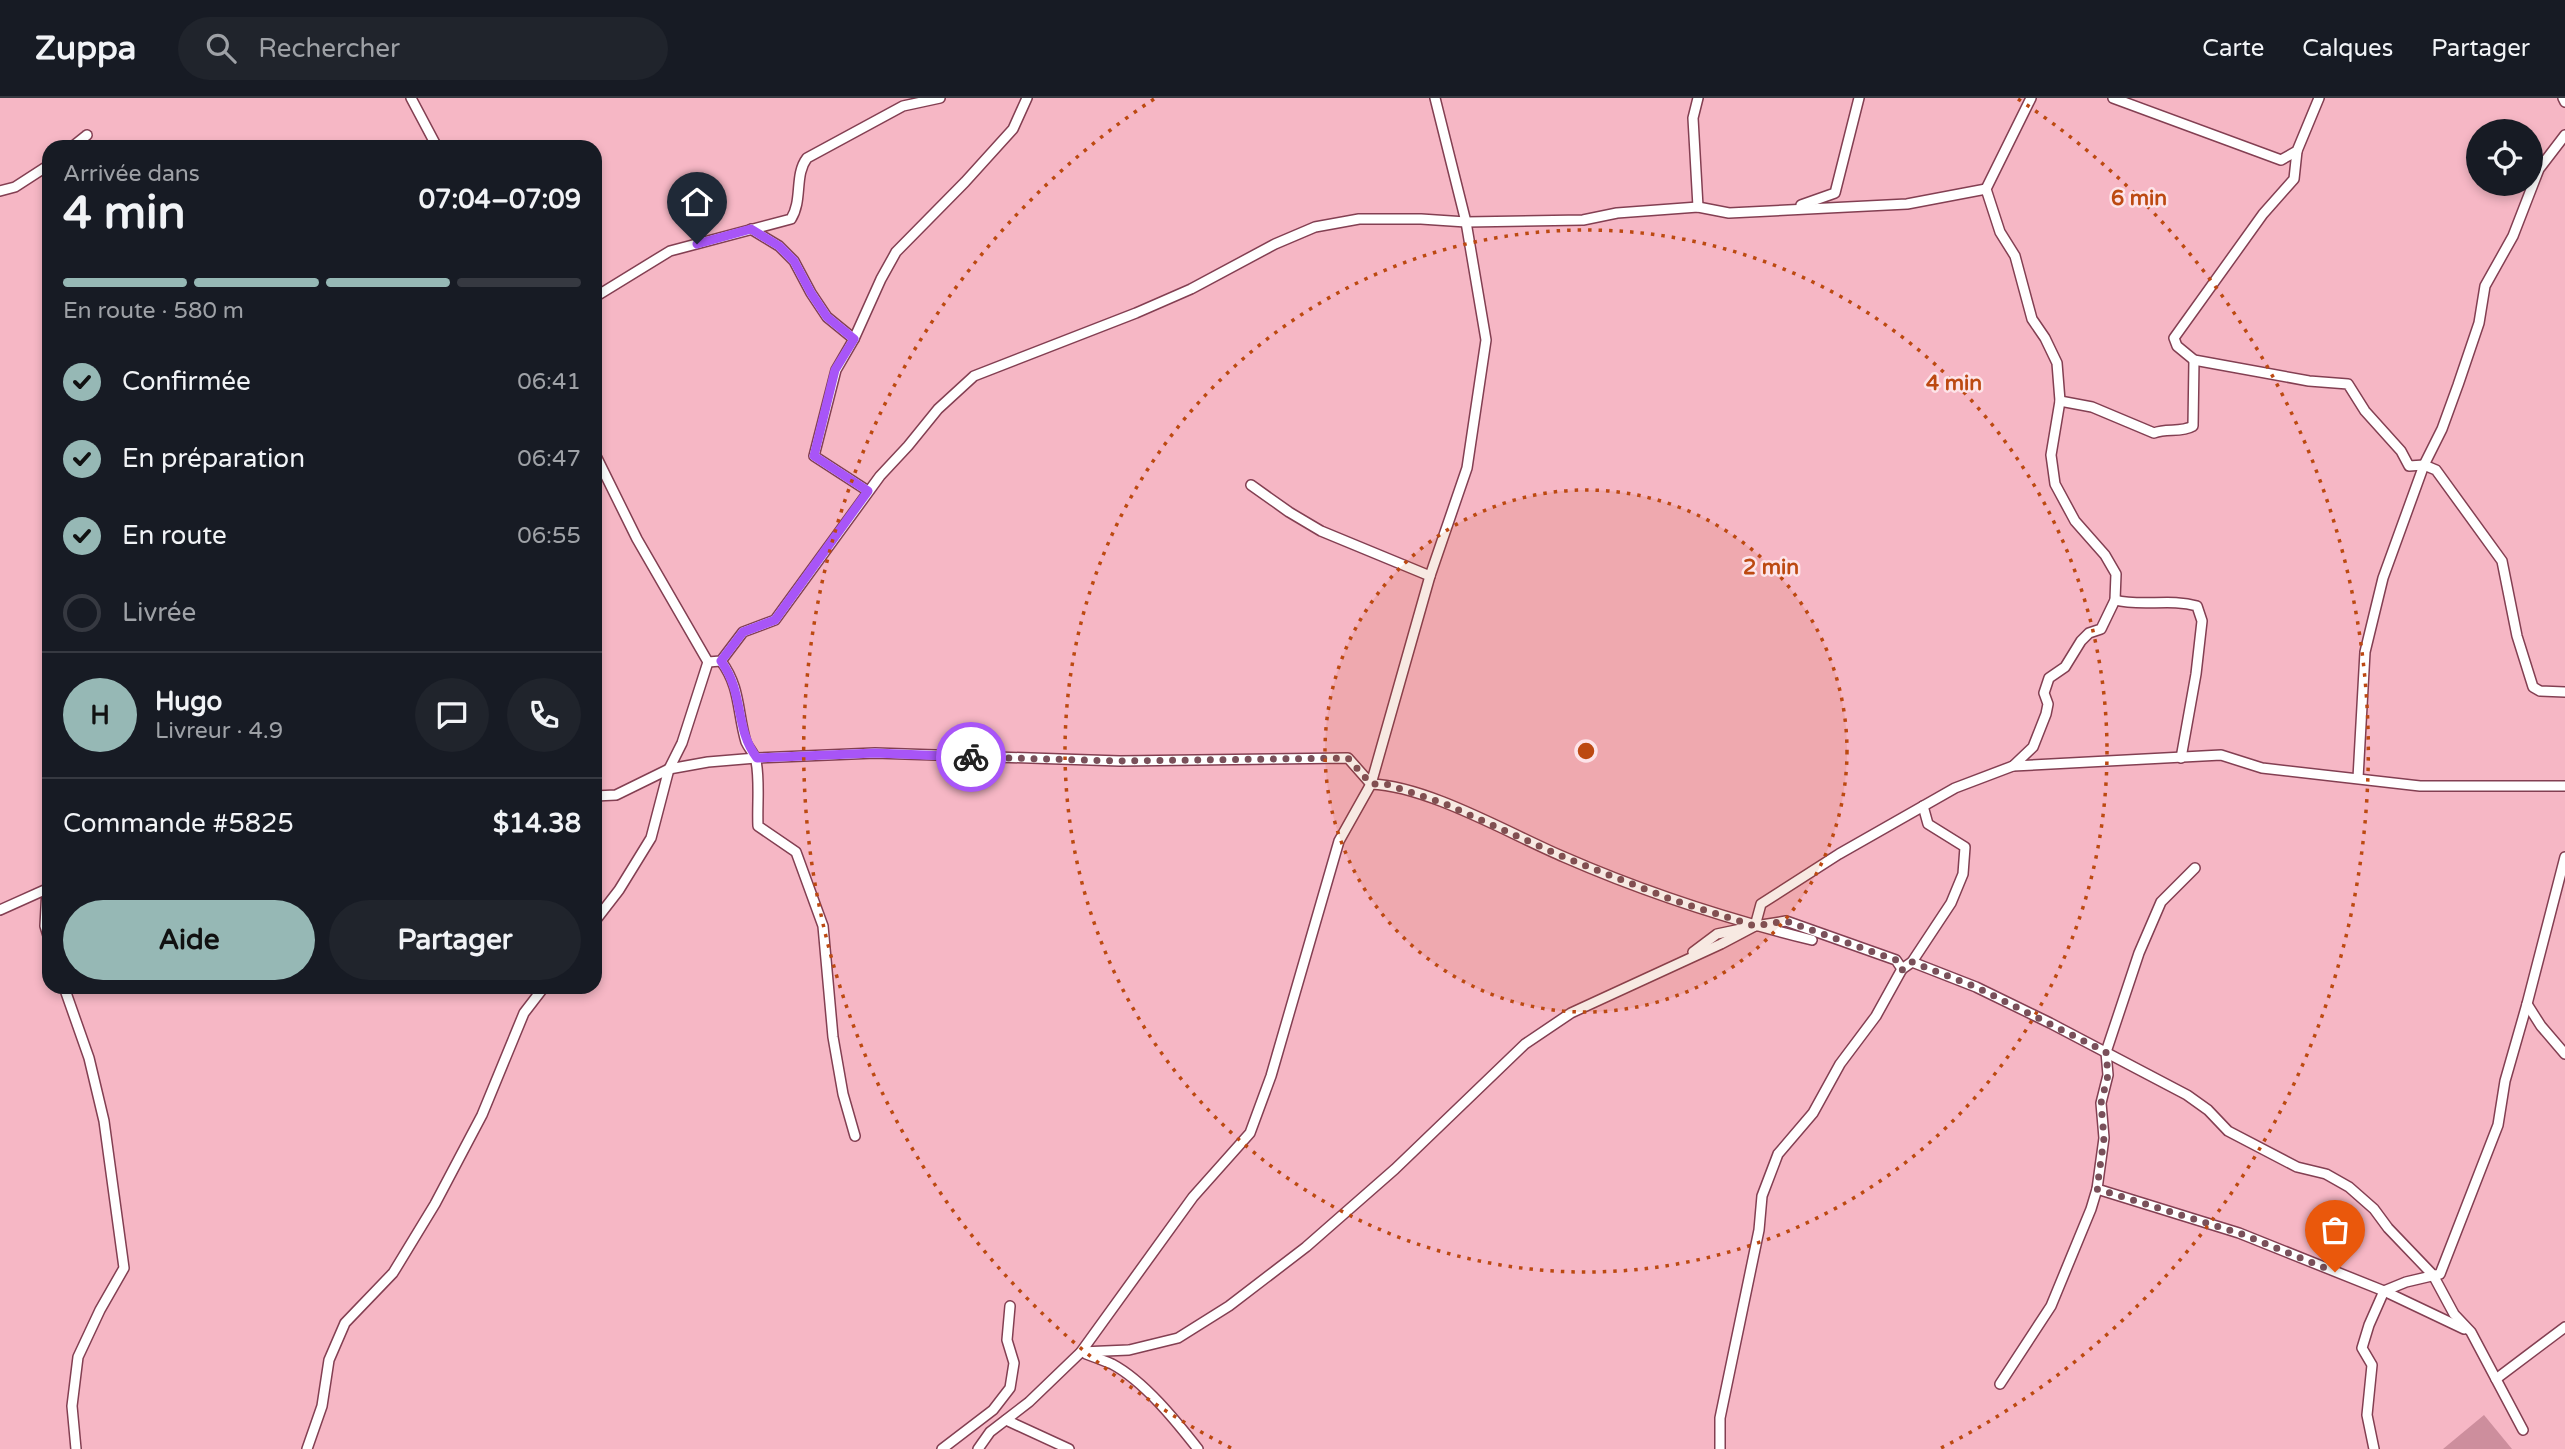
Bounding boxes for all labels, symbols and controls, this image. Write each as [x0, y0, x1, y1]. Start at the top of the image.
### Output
search box [178, 17, 668, 80]
text: Zuppa [35, 29, 136, 68]
icon: search [202, 29, 240, 67]
text: Rechercher [258, 33, 400, 64]
text: Carte [2202, 34, 2264, 63]
text: Calques [2302, 34, 2393, 63]
text: Partager [2431, 34, 2530, 63]
map controls [2466, 119, 2543, 196]
button: locate [2466, 119, 2543, 196]
text: Arrivée dans [63, 160, 200, 188]
pin [667, 172, 727, 244]
icon: home [678, 183, 716, 221]
text: 07:04–07:09 [419, 184, 581, 215]
text: 4 min [63, 186, 186, 241]
text: 6 min [2111, 186, 2167, 211]
text: En route · 580 m [63, 297, 244, 325]
icon: check [63, 363, 101, 401]
text: Confirmée [122, 366, 251, 397]
text: 06:41 [517, 368, 581, 396]
text: 4 min [1926, 371, 1982, 396]
icon: check [63, 440, 101, 478]
text: En préparation [122, 443, 305, 474]
text: 06:47 [517, 445, 581, 473]
icon: check [63, 517, 101, 555]
text: En route [122, 520, 227, 551]
text: 06:55 [517, 522, 581, 550]
text: 2 min [1743, 555, 1799, 580]
text: Livrée [122, 597, 196, 628]
button: chat [415, 678, 489, 752]
button: phone [507, 678, 581, 752]
text: Hugo [155, 686, 222, 717]
text: H [90, 700, 110, 731]
text: Livreur · 4.9 [155, 717, 283, 745]
courier [936, 722, 1006, 792]
icon: bike [952, 738, 990, 776]
centre of rings [1574, 739, 1598, 763]
text: Commande #5825 [63, 808, 294, 839]
text: $14.38 [493, 808, 581, 839]
button: Aide [63, 900, 315, 980]
button: Partager [329, 900, 581, 980]
pin [2305, 1200, 2365, 1272]
icon: bag [2316, 1211, 2354, 1249]

